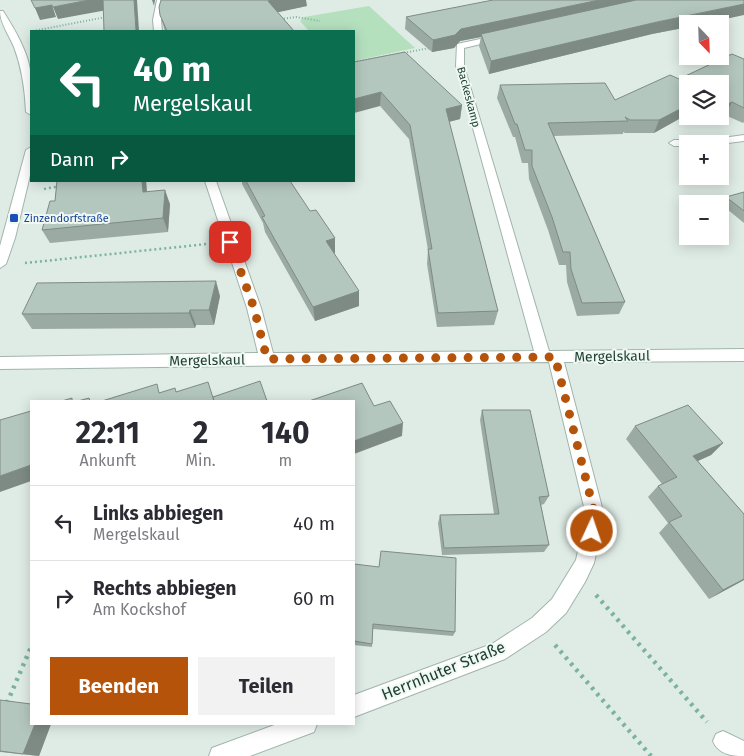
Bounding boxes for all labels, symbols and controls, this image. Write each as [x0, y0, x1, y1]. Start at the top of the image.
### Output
north arrow [679, 15, 729, 65]
map controls [679, 15, 729, 245]
text: 40 m [133, 48, 211, 90]
icon: left [50, 50, 115, 115]
street label: Backeskamp [454, 65, 483, 129]
button: layers [679, 75, 729, 125]
text: Mergelskaul [133, 90, 252, 117]
button: + [679, 135, 729, 185]
icon: right [105, 145, 133, 173]
text: Dann [50, 148, 95, 171]
button: − [679, 195, 729, 245]
marker: Zinzendorfstraße [8, 212, 20, 224]
place label: Zinzendorfstraße [24, 212, 109, 225]
pin [209, 221, 251, 263]
icon: arrive [216, 228, 244, 256]
street label: Mergelskaul [574, 347, 650, 366]
street label: Mergelskaul [169, 351, 245, 370]
text: 22:11 [75, 415, 140, 451]
text: 2 [193, 415, 208, 451]
text: 140 [261, 415, 310, 451]
text: Ankunft [79, 451, 136, 470]
text: Min. [185, 451, 216, 470]
text: m [278, 451, 292, 470]
text: Links abbiegen [93, 502, 224, 525]
position arrow [565, 504, 617, 556]
icon: left [50, 509, 78, 537]
text: 40 m [293, 512, 335, 535]
text: Mergelskaul [93, 525, 180, 544]
text: Rechts abbiegen [93, 577, 236, 600]
icon: right [50, 584, 78, 612]
text: 60 m [293, 587, 335, 610]
text: Am Kockshof [93, 600, 186, 619]
street label: Herrnhuter Straße [379, 637, 508, 704]
button: Beenden [50, 657, 188, 715]
button: Teilen [198, 657, 335, 715]

